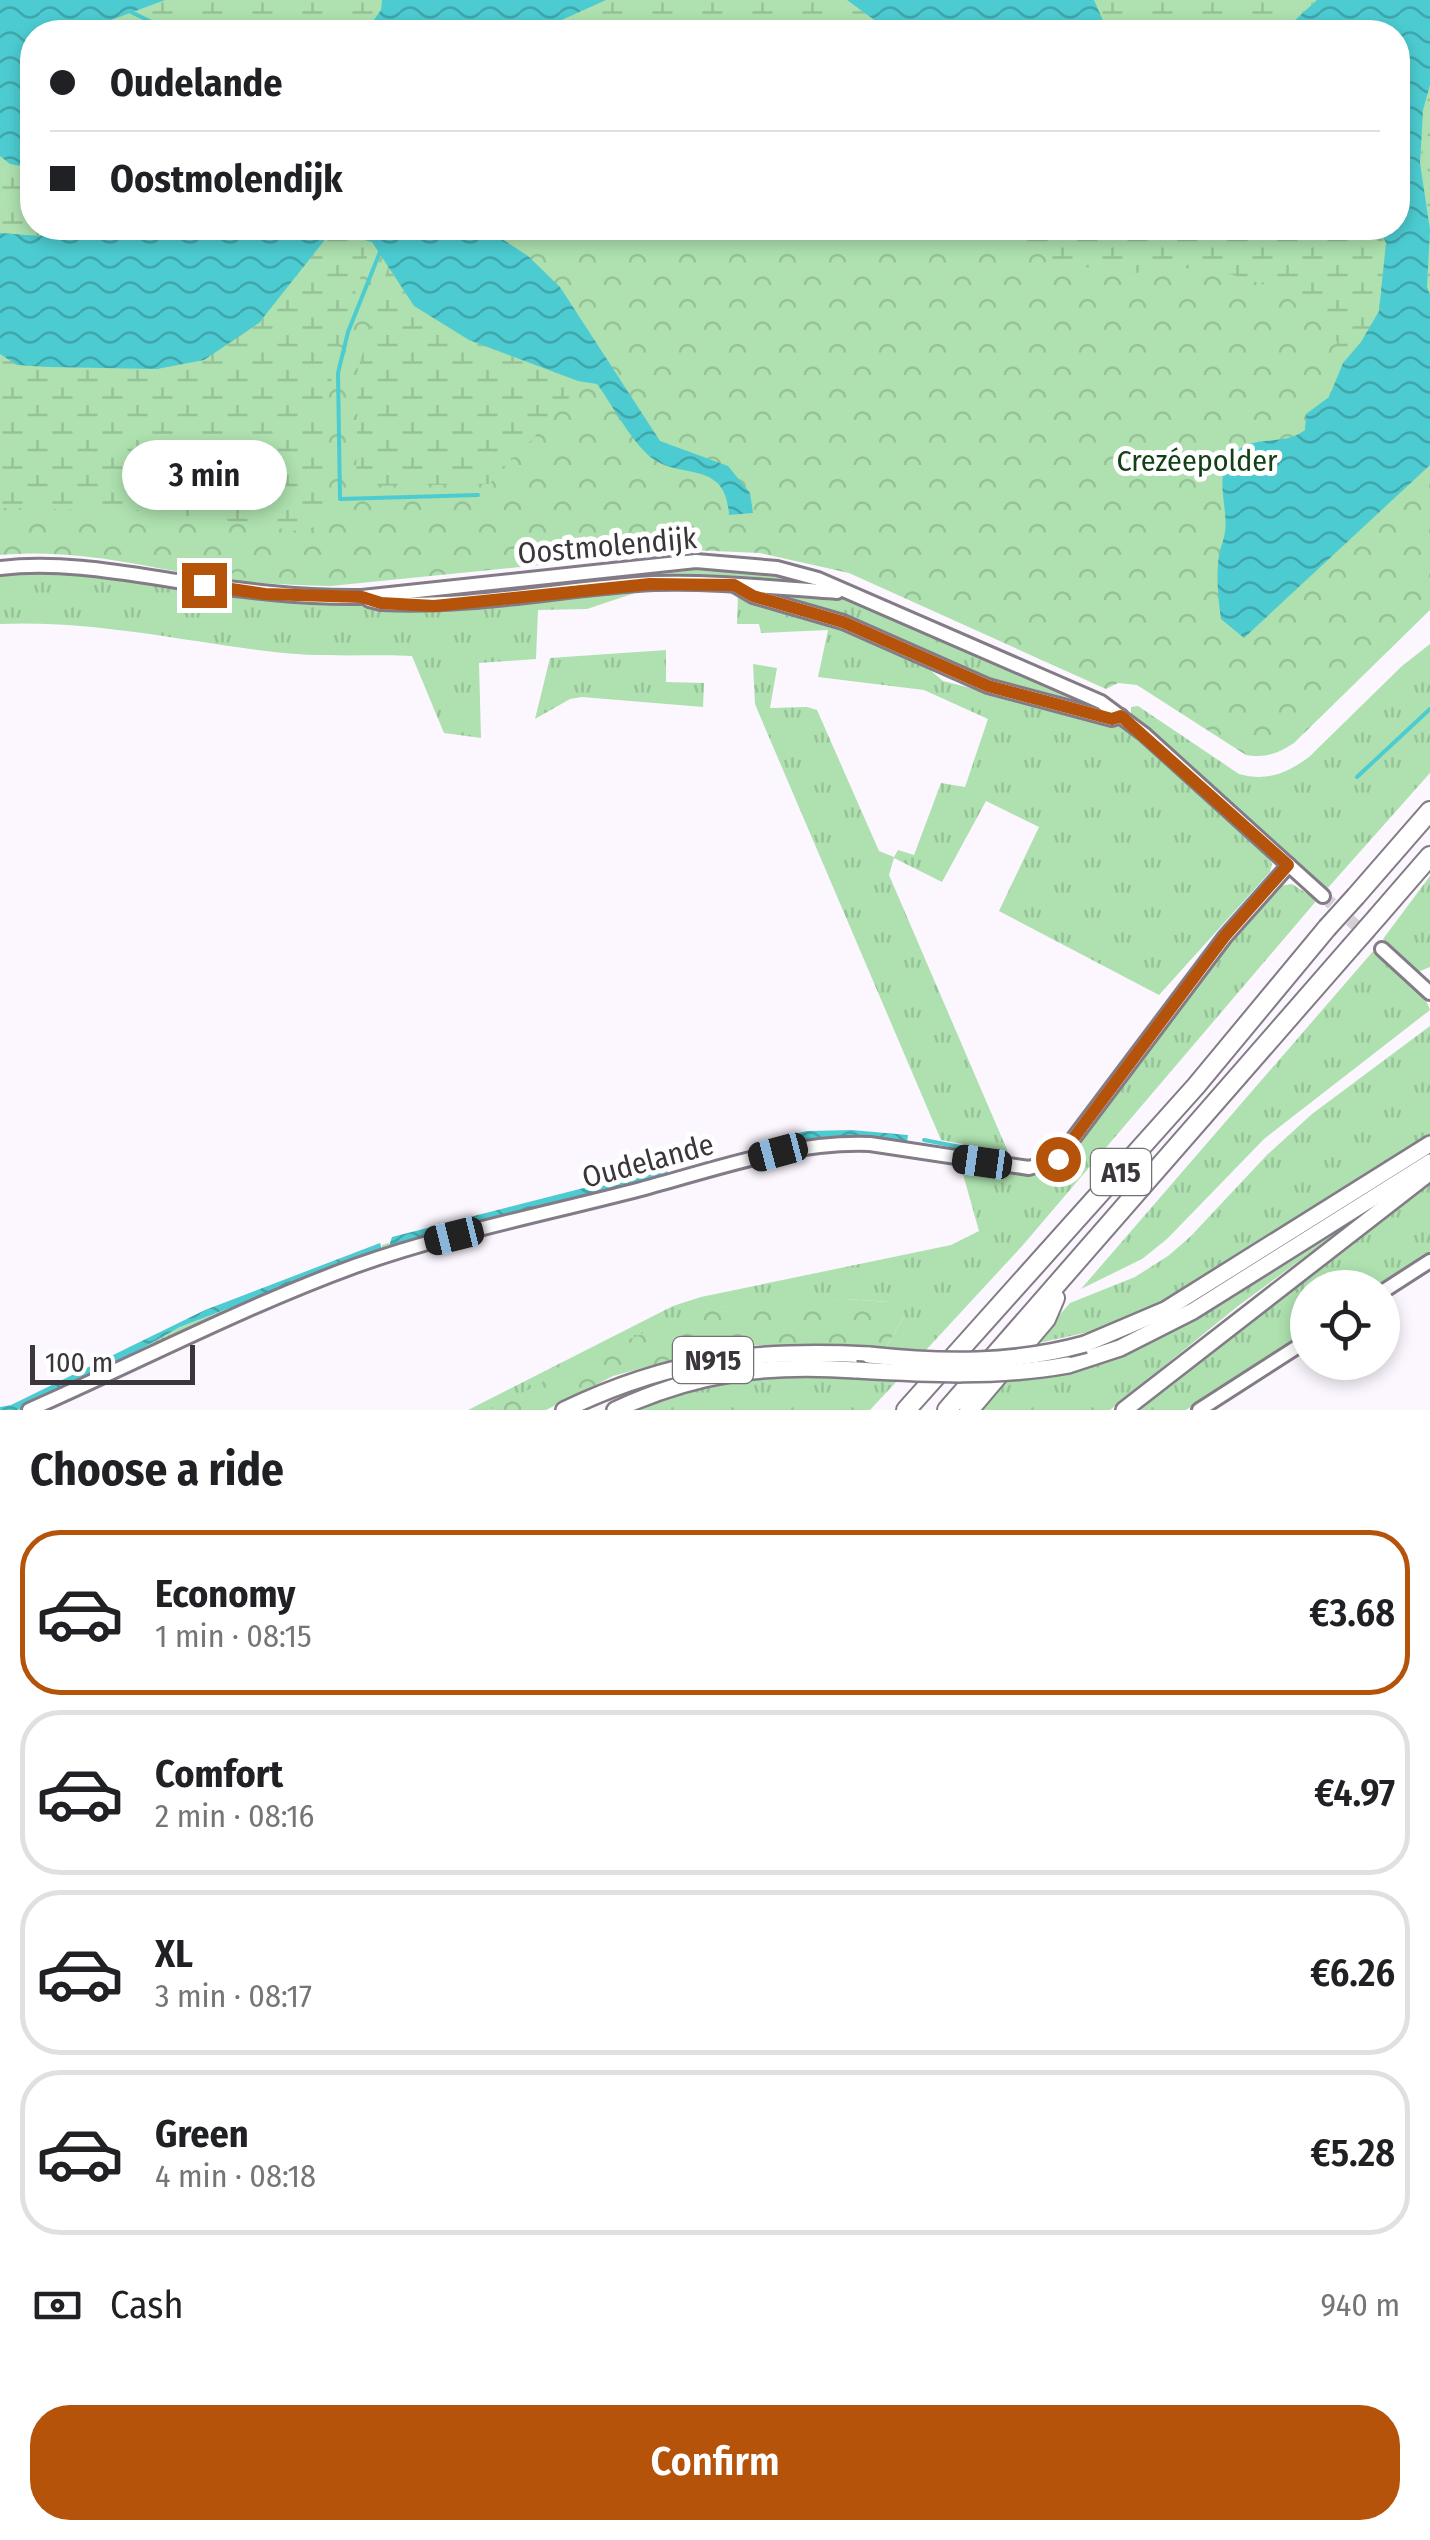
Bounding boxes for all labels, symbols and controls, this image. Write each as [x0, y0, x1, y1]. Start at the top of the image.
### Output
text: Oudelande [110, 60, 283, 106]
text: Oostmolendijk [110, 156, 343, 202]
callout: 3 min [121, 440, 286, 510]
park label: Crezéepolder [1116, 443, 1278, 479]
text: 3 min [169, 456, 240, 494]
street label: Oostmolendijk [516, 520, 698, 572]
route end [182, 563, 227, 608]
street label: Oudelande [578, 1126, 718, 1196]
car [745, 1130, 811, 1174]
route start [1036, 1137, 1081, 1182]
car [950, 1143, 1014, 1181]
road number: A15 [1091, 1149, 1151, 1195]
car [421, 1214, 487, 1258]
map controls [1290, 1270, 1400, 1380]
button: locate [1290, 1270, 1400, 1380]
road number: N915 [673, 1337, 753, 1383]
scale bar [30, 1340, 195, 1384]
text: 100 m [45, 1346, 113, 1379]
text: Choose a ride [30, 1443, 284, 1497]
icon: car [35, 1568, 125, 1658]
text: Economy [155, 1571, 295, 1617]
text: €3.68 [1309, 1590, 1395, 1636]
text: 1 min · 08:15 [155, 1617, 312, 1655]
icon: car [35, 1748, 125, 1838]
text: Comfort [155, 1751, 283, 1797]
text: €4.97 [1314, 1770, 1395, 1816]
text: 2 min · 08:16 [155, 1797, 315, 1835]
icon: car [35, 1928, 125, 2018]
text: XL [155, 1931, 193, 1977]
text: €6.26 [1310, 1950, 1395, 1996]
text: 3 min · 08:17 [155, 1977, 312, 2015]
icon: car [35, 2108, 125, 2198]
text: Green [155, 2111, 249, 2157]
text: €5.28 [1311, 2130, 1395, 2176]
text: 4 min · 08:18 [155, 2157, 316, 2195]
icon: cash [30, 2278, 85, 2333]
text: Cash [110, 2282, 184, 2328]
text: 940 m [1320, 2286, 1400, 2324]
button: Confirm [30, 2405, 1400, 2520]

